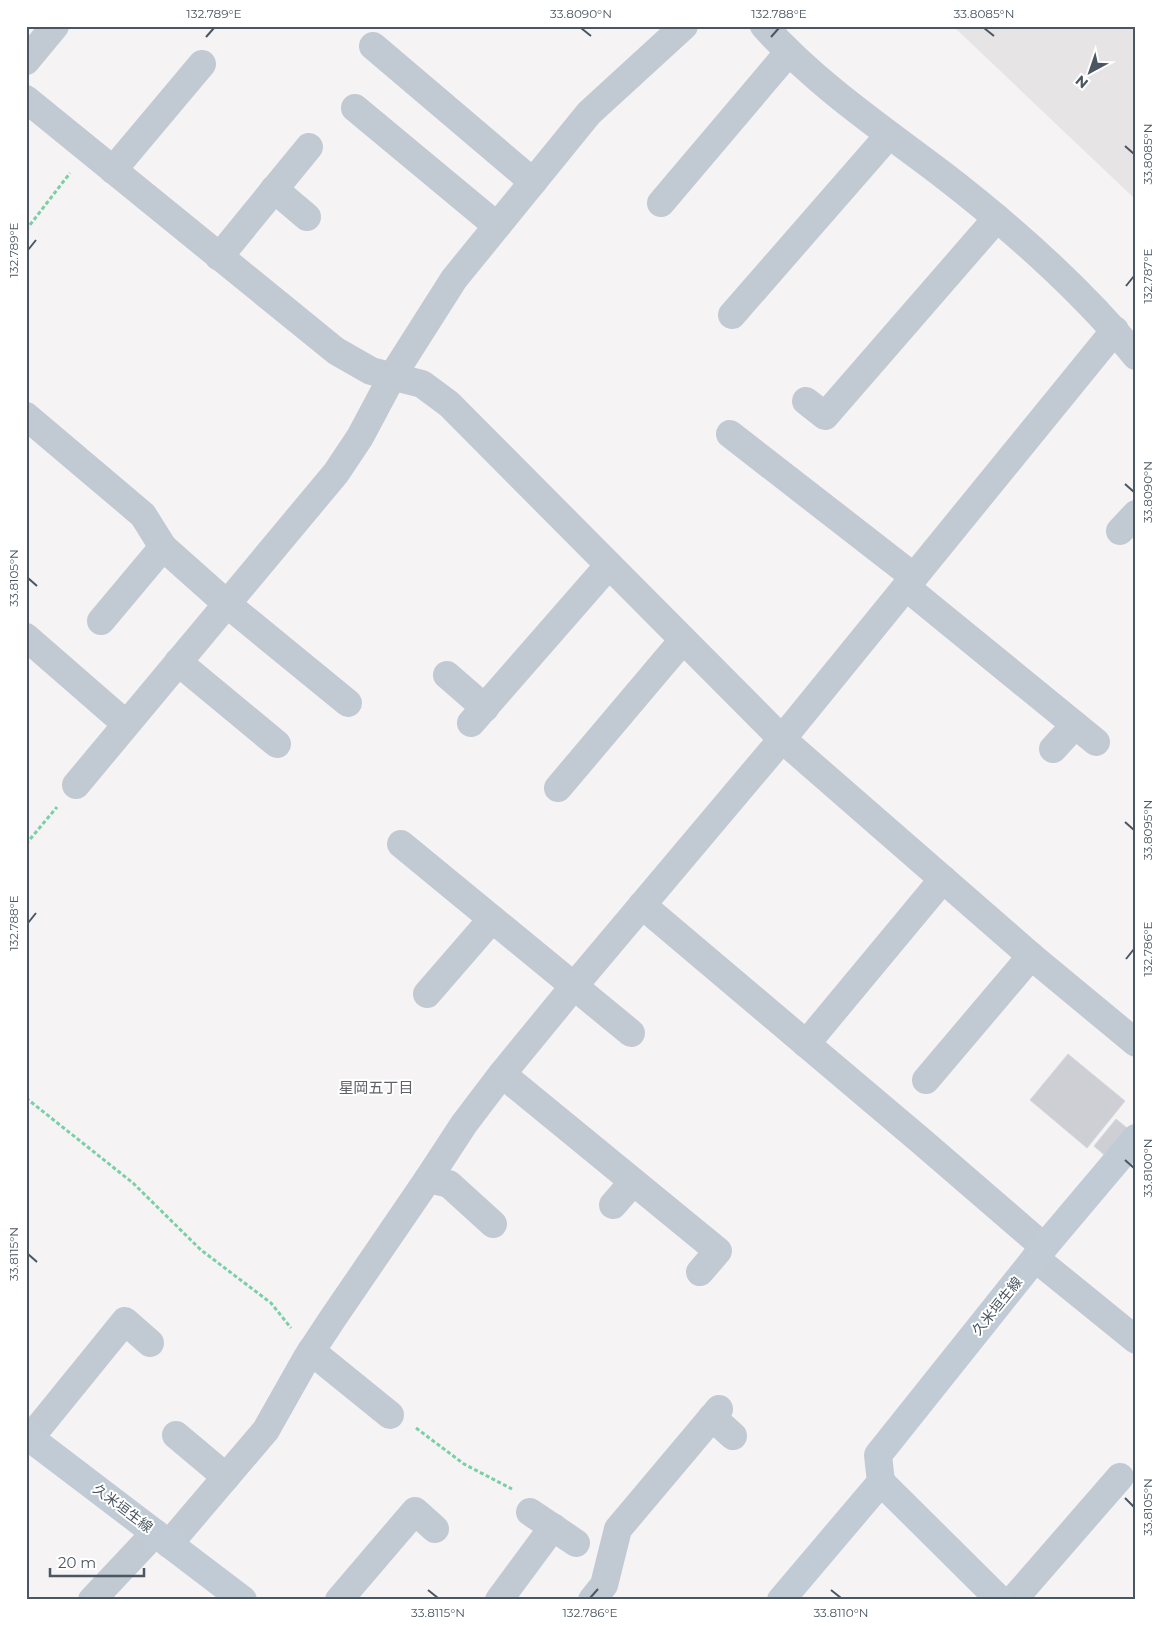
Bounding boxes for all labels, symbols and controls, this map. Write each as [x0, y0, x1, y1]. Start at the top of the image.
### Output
text: 132.789°E [186, 6, 242, 21]
text: 33.8090°N [550, 6, 612, 21]
text: 132.788°E [751, 6, 807, 21]
text: 33.8085°N [954, 6, 1014, 21]
north arrow [1064, 48, 1114, 98]
text: N [1072, 71, 1092, 92]
text: 33.8085°N [1140, 124, 1155, 184]
text: 132.789°E [6, 222, 21, 278]
text: 132.787°E [1140, 248, 1155, 304]
text: 33.8090°N [1140, 461, 1155, 523]
text: 33.8105°N [6, 549, 21, 607]
text: 33.8095°N [1140, 800, 1155, 860]
text: 132.788°E [6, 895, 21, 951]
text: 132.786°E [1140, 922, 1155, 976]
district label: 星岡五丁目 [338, 1078, 414, 1097]
text: 33.8100°N [1140, 1139, 1155, 1197]
text: 33.8115°N [6, 1227, 21, 1281]
street label: 久米垣生線 [968, 1273, 1026, 1339]
text: 33.8105°N [1140, 1478, 1155, 1536]
street label: 久米垣生線 [90, 1480, 156, 1536]
scale bar [50, 1546, 144, 1578]
text: 20 m [58, 1553, 96, 1572]
text: 33.8115°N [411, 1605, 465, 1620]
text: 132.786°E [563, 1605, 617, 1620]
text: 33.8110°N [813, 1605, 869, 1620]

